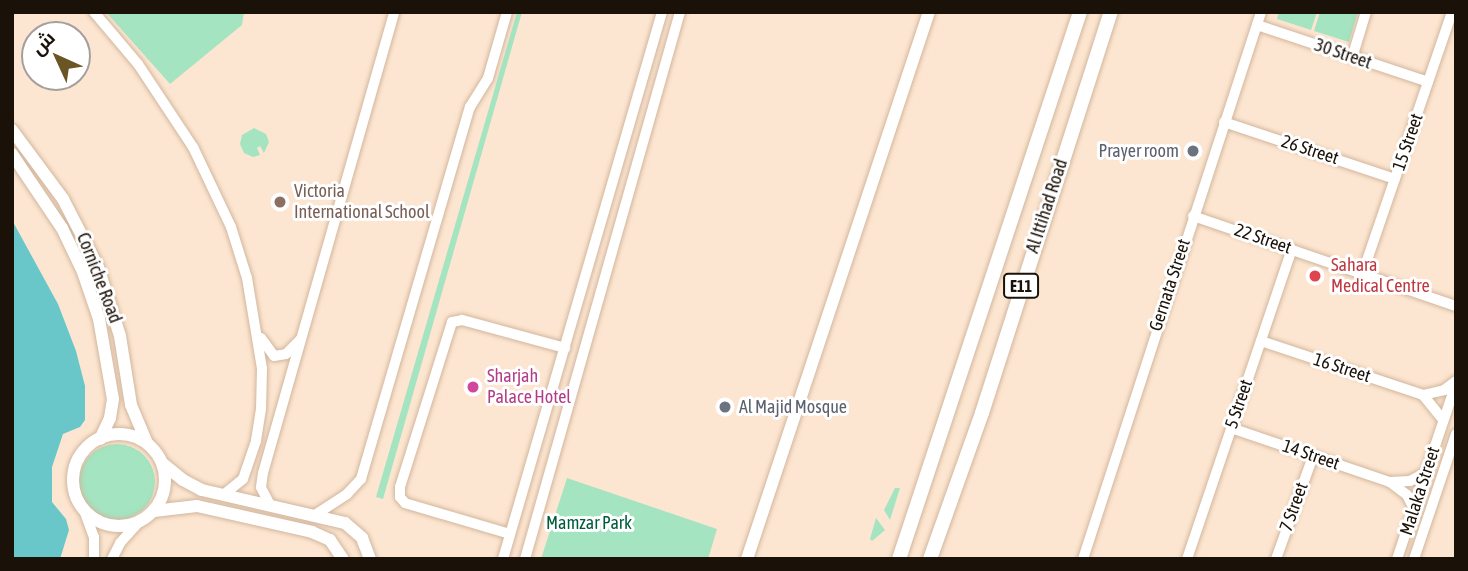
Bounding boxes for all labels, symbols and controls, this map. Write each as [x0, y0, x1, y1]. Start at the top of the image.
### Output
north arrow [21, 21, 91, 91]
text: ش [26, 26, 59, 59]
street label: 30 Street [1312, 34, 1374, 74]
street label: 15 Street [1388, 111, 1428, 173]
street label: 26 Street [1279, 131, 1341, 169]
place label: Prayer room [1098, 140, 1179, 162]
marker: Prayer room [1185, 143, 1201, 159]
street label: Al Ittihad Road [1022, 156, 1072, 256]
place label: Victoria International School [294, 181, 430, 224]
marker: Victoria International School [272, 194, 288, 210]
street label: 22 Street [1232, 219, 1294, 259]
street label: Corniche Road [72, 230, 126, 326]
street label: Gernata Street [1145, 236, 1195, 334]
place label: Sahara Medical Centre [1331, 255, 1430, 298]
marker: Sahara Medical Centre [1305, 266, 1325, 286]
road number: E11 [1002, 274, 1040, 298]
street label: 16 Street [1311, 349, 1373, 387]
place label: Sharjah Palace Hotel [487, 366, 571, 408]
street label: 5 Street [1221, 377, 1257, 431]
marker: Sharjah Palace Hotel [465, 379, 481, 395]
place label: Al Majid Mosque [739, 396, 847, 418]
marker: Al Majid Mosque [717, 399, 733, 415]
street label: 14 Street [1280, 435, 1342, 475]
street label: Malaka Street [1396, 444, 1444, 538]
street label: 7 Street [1275, 480, 1313, 534]
park label: Mamzar Park [546, 512, 632, 534]

